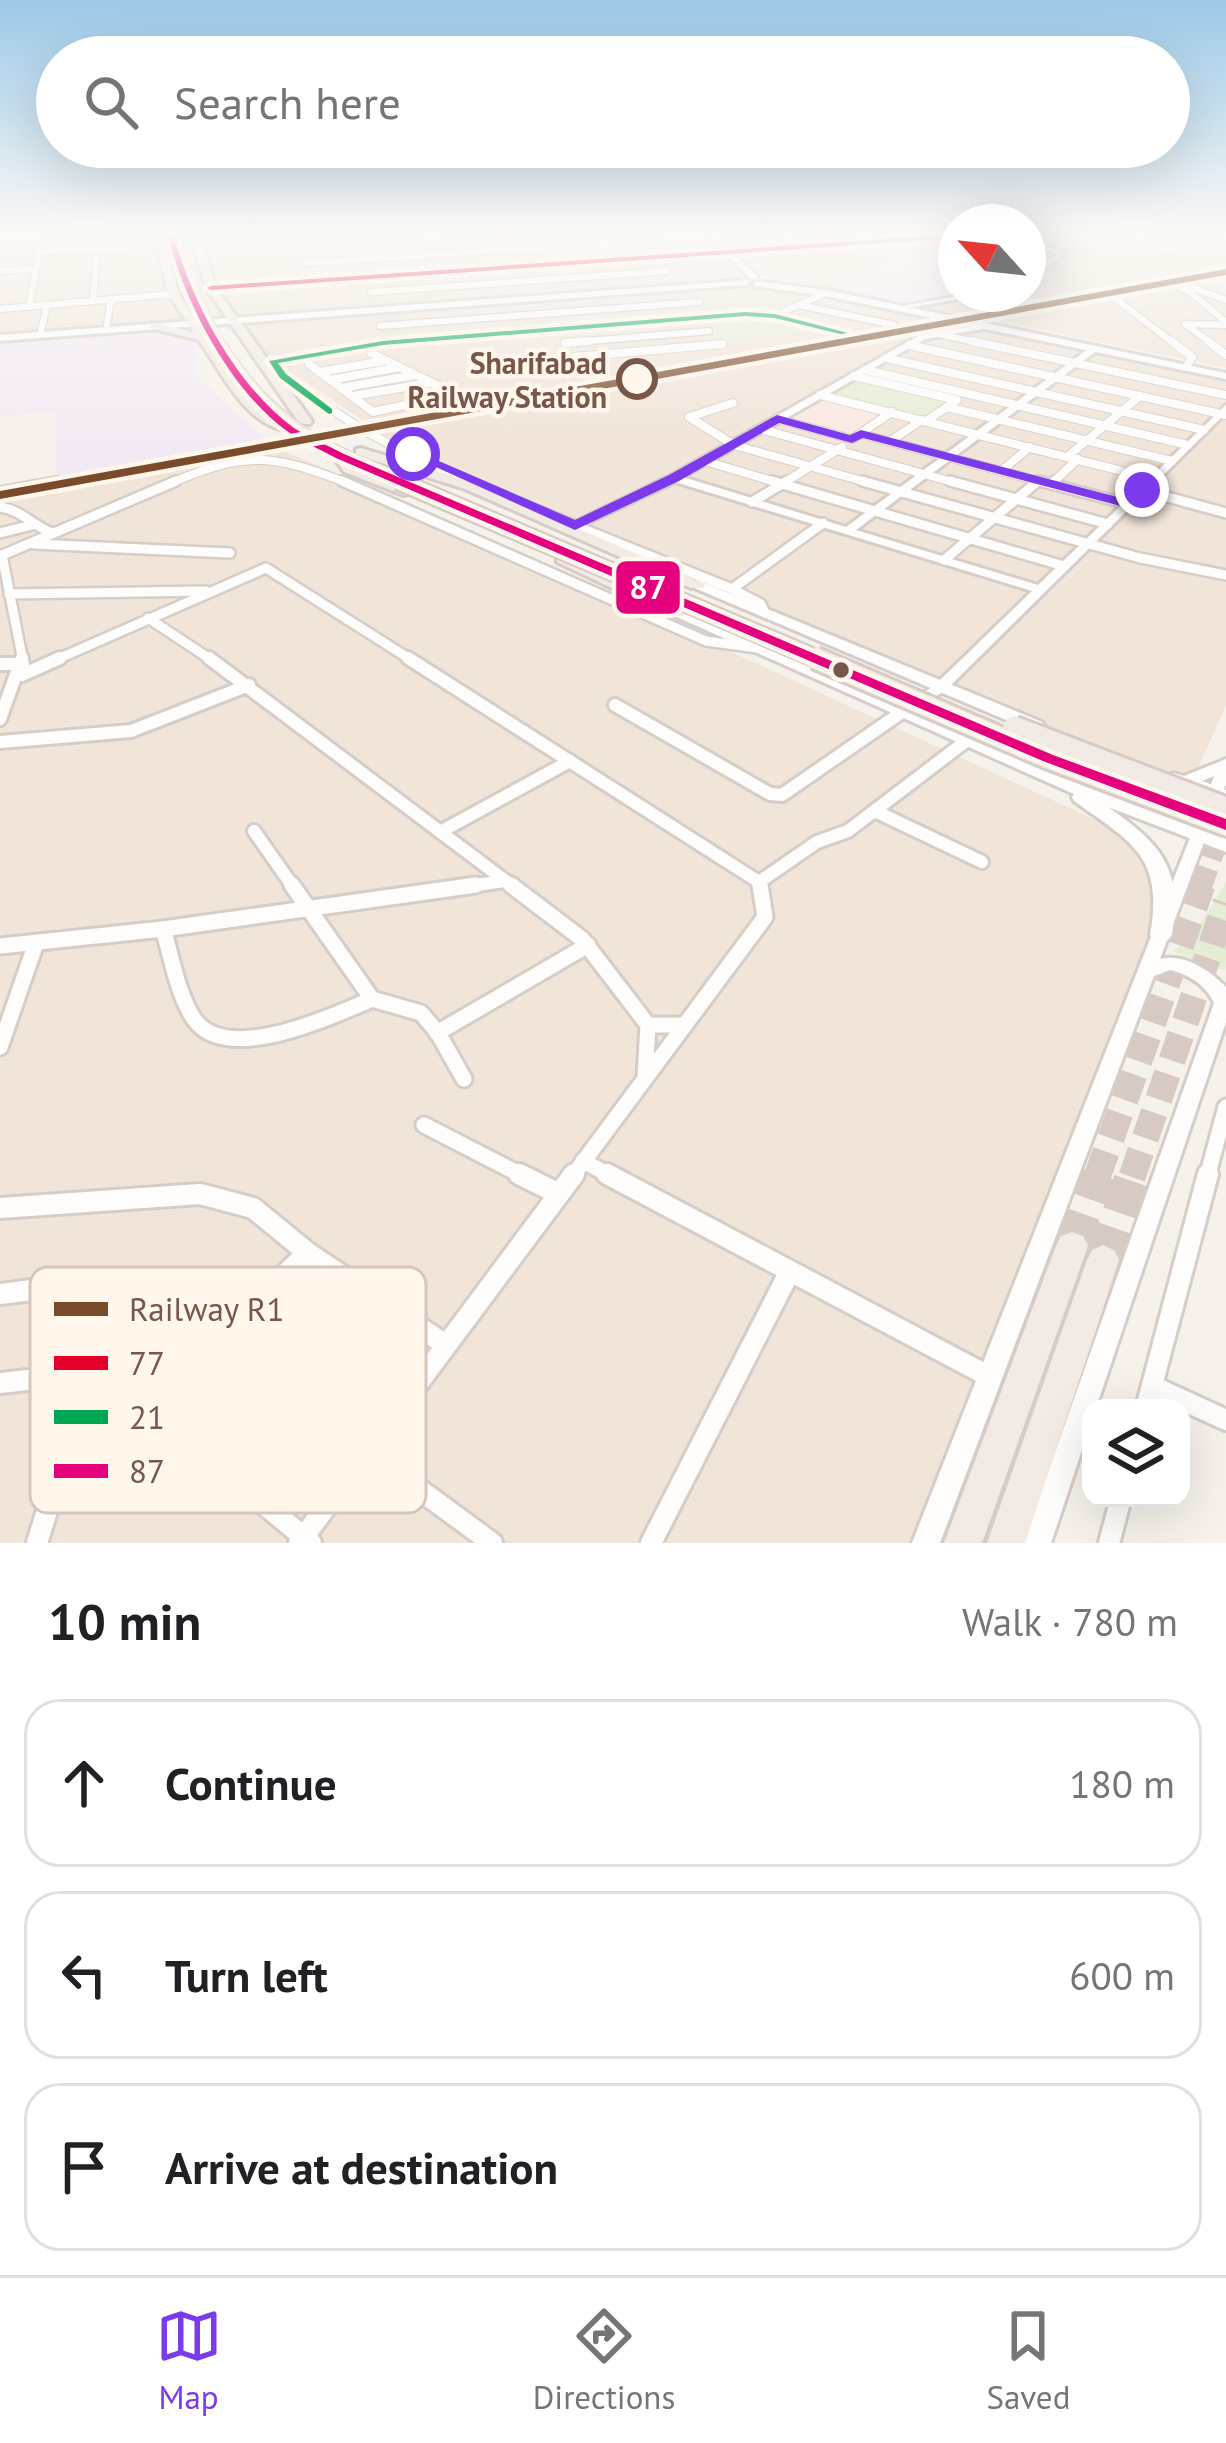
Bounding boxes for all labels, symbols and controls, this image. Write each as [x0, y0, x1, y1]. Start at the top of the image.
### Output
search box [36, 36, 1190, 168]
icon: search [78, 69, 144, 135]
text: Search here [174, 73, 401, 131]
north arrow [938, 204, 1046, 312]
place label: Sharifabad Railway Station [408, 343, 607, 416]
marker: Sharifabad Railway Station [618, 360, 656, 398]
route start [386, 427, 440, 481]
route end [1115, 463, 1169, 517]
line badge: 87 [614, 559, 682, 616]
text: 87 [629, 565, 667, 608]
unlabelled marker [830, 659, 852, 681]
legend [30, 1267, 426, 1513]
text: Railway R1 [129, 1287, 284, 1330]
text: 77 [129, 1341, 165, 1384]
text: 21 [129, 1395, 165, 1438]
map controls [1082, 1399, 1190, 1507]
button: layers [1082, 1399, 1190, 1507]
text: 87 [129, 1449, 165, 1492]
text: 10 min [48, 1588, 201, 1654]
text: Walk · 780 m [962, 1596, 1178, 1647]
icon: ahead [51, 1750, 117, 1816]
text: Continue [165, 1754, 337, 1812]
text: 180 m [1069, 1758, 1175, 1809]
icon: left [51, 1942, 117, 2008]
text: Turn left [165, 1946, 328, 2004]
text: 600 m [1069, 1950, 1175, 2001]
icon: arrive [51, 2134, 117, 2200]
text: Arrive at destination [165, 2138, 558, 2196]
tab: Map [156, 2303, 222, 2418]
tab: Directions [533, 2303, 675, 2418]
tab: Saved [986, 2303, 1070, 2418]

